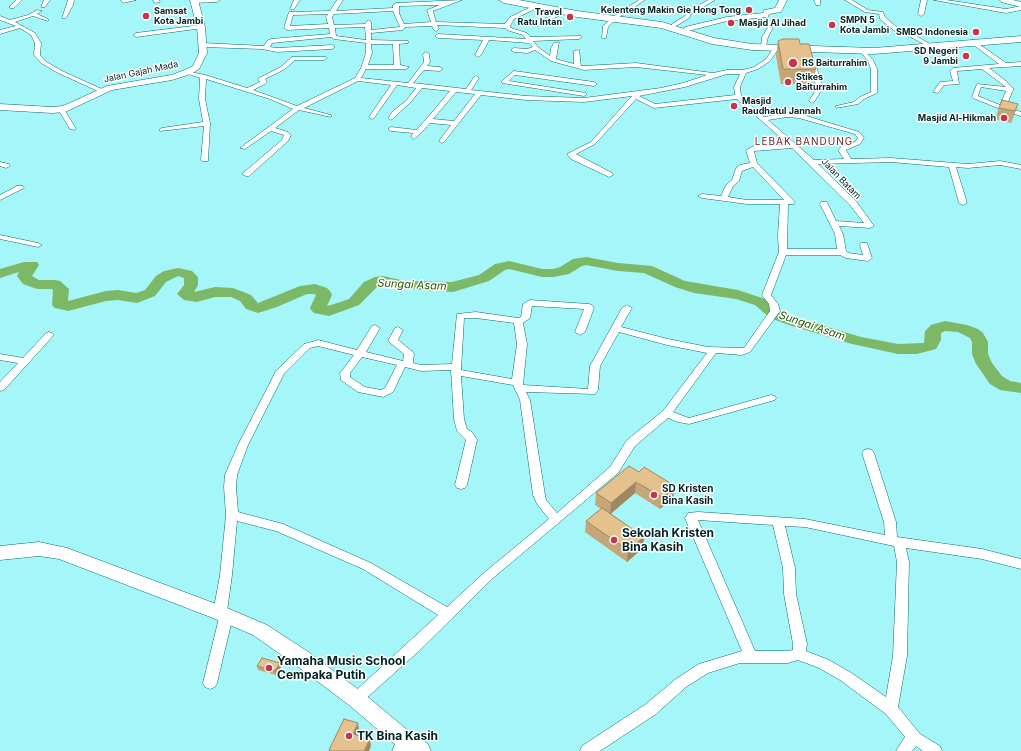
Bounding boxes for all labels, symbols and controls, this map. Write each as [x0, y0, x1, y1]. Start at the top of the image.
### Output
place label: Kelenteng Makin Gie Hong Tong [601, 5, 741, 15]
marker: Kelenteng Makin Gie Hong Tong [744, 5, 754, 15]
place label: Samsat Kota Jambi [154, 6, 203, 27]
place label: Travel Ratu Intan [518, 7, 562, 28]
marker: Samsat Kota Jambi [141, 11, 151, 21]
marker: Travel Ratu Intan [565, 12, 575, 22]
place label: SMPN 5 Kota Jambi [840, 15, 889, 36]
marker: Masjid Al Jihad [726, 18, 736, 28]
place label: Masjid Al Jihad [739, 18, 806, 28]
marker: SMPN 5 Kota Jambi [827, 20, 837, 30]
place label: SMBC Indonesia [896, 27, 968, 37]
marker: SMBC Indonesia [971, 27, 981, 37]
place label: SD Negeri 9 Jambi [914, 46, 958, 67]
marker: SD Negeri 9 Jambi [961, 51, 971, 61]
marker: RS Baiturrahim [787, 57, 799, 69]
place label: RS Baiturrahim [802, 58, 867, 68]
street label: Jalan Gajah Mada [103, 59, 179, 85]
place label: Stikes Baiturrahim [796, 72, 847, 93]
marker: Stikes Baiturrahim [783, 77, 793, 87]
place label: Masjid Raudhatul Jannah [742, 96, 821, 117]
marker: Masjid Raudhatul Jannah [729, 101, 739, 111]
place label: Masjid Al-Hikmah [918, 113, 996, 123]
marker: Masjid Al-Hikmah [999, 113, 1009, 123]
district label: LEBAK BANDUNG [755, 136, 853, 148]
street label: Jalan Batam [819, 156, 863, 202]
water label: Sungai Asam [377, 277, 447, 293]
water label: Sungai Asam [777, 309, 847, 343]
place label: SD Kristen Bina Kasih [662, 483, 714, 506]
marker: SD Kristen Bina Kasih [649, 490, 659, 500]
place label: Sekolah Kristen Bina Kasih [622, 526, 714, 554]
marker: Sekolah Kristen Bina Kasih [609, 535, 619, 545]
place label: Yamaha Music School Cempaka Putih [277, 654, 406, 682]
marker: Yamaha Music School Cempaka Putih [264, 663, 274, 673]
place label: TK Bina Kasih [357, 729, 438, 743]
marker: TK Bina Kasih [344, 731, 354, 741]

